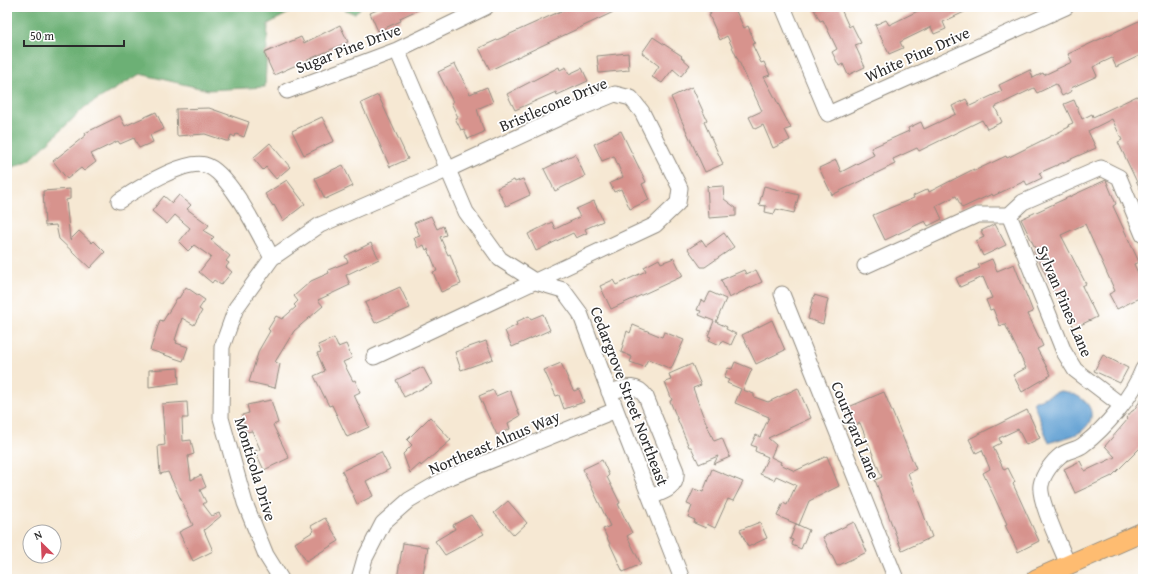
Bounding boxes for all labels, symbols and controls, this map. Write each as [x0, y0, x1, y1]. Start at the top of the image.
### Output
street label: Sugar Pine Drive [292, 17, 404, 79]
street label: White Pine Drive [861, 20, 973, 88]
scale bar [24, 22, 124, 48]
text: 50 m [30, 27, 54, 44]
street label: Bristlecone Drive [495, 70, 611, 138]
street label: Sylvan Pines Lane [1031, 241, 1099, 361]
street label: Cedargrove Street Northeast [585, 303, 675, 490]
street label: Courtyard Lane [826, 378, 886, 482]
street label: Northeast Alnus Way [425, 403, 563, 481]
street label: Monticola Drive [229, 414, 283, 524]
north arrow [22, 524, 62, 564]
text: N [31, 526, 45, 544]

